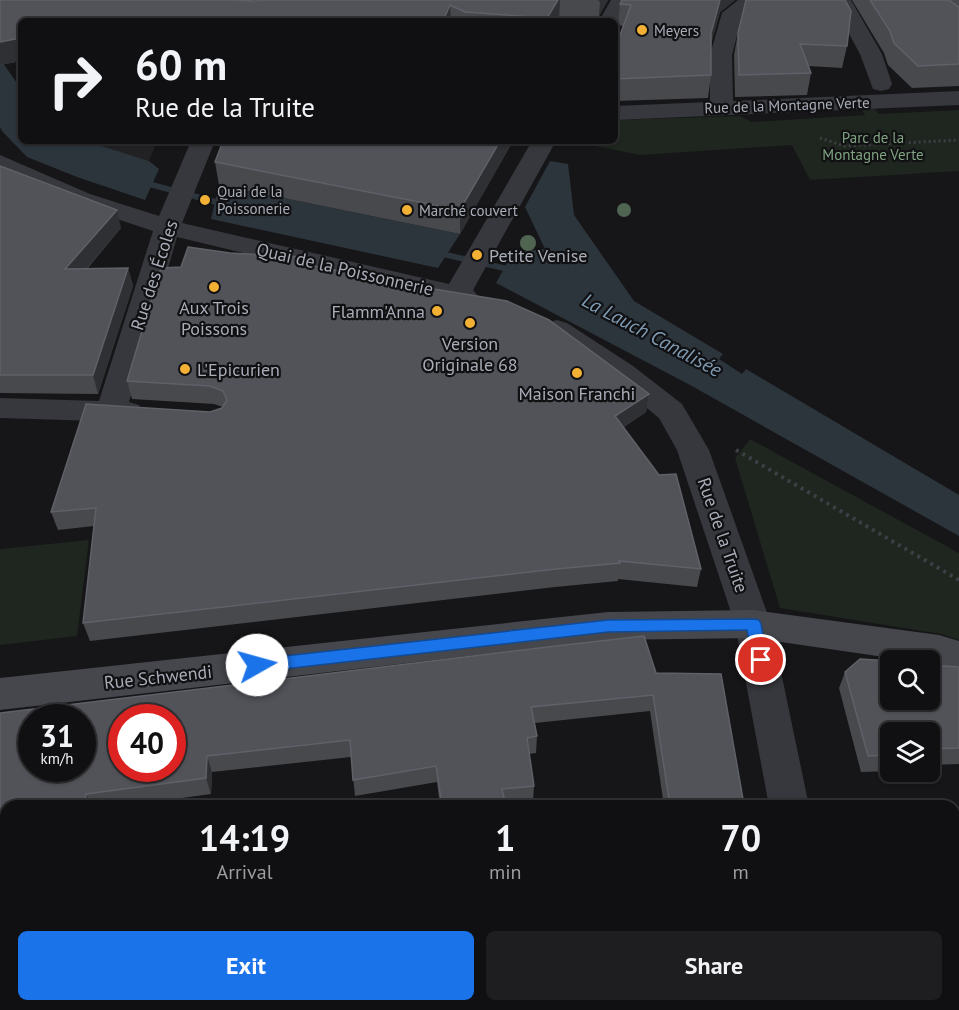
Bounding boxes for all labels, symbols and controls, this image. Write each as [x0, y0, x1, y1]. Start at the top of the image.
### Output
place label: Meyers [654, 21, 699, 40]
marker: Meyers [635, 23, 649, 37]
text: 60 m [135, 37, 227, 92]
icon: right [36, 42, 114, 120]
text: Rue de la Truite [135, 90, 315, 124]
street label: Rue de la Montagne Verte [704, 93, 870, 117]
park label: Parc de la Montagne Verte [822, 128, 924, 164]
place label: Quai de la Poissonerie [217, 182, 290, 218]
marker: Quai de la Poissonerie [198, 193, 212, 207]
place label: Marché couvert [419, 201, 518, 220]
marker: Marché couvert [400, 203, 414, 217]
street label: Rue des Écoles [125, 217, 183, 333]
street label: Quai de la Poissonnerie [254, 237, 436, 301]
place label: Petite Venise [489, 244, 588, 267]
marker: Petite Venise [470, 248, 484, 262]
marker: Aux Trois Poissons [207, 280, 221, 294]
water label: La Lauch Canalisée [578, 287, 727, 383]
place label: Aux Trois Poissons [179, 296, 249, 340]
place label: Flamm'Anna [331, 300, 425, 323]
marker: Flamm'Anna [430, 304, 444, 318]
marker: Version Originale 68 [463, 316, 477, 330]
place label: Version Originale 68 [422, 332, 518, 376]
place label: L'Epicurien [197, 358, 280, 381]
marker: L'Epicurien [178, 362, 192, 376]
marker: Maison Franchi [570, 366, 584, 380]
place label: Maison Franchi [519, 382, 635, 405]
street label: Rue de la Truite [693, 475, 753, 595]
position arrow [225, 633, 289, 697]
pin [735, 634, 786, 685]
icon: arrive [744, 643, 777, 676]
map controls [880, 650, 940, 782]
button: search [880, 650, 940, 710]
street label: Rue Schwendi [103, 660, 213, 694]
speed limit sign: 40 [108, 704, 186, 782]
text: 31 [40, 716, 74, 755]
button: layers [880, 722, 940, 782]
text: km/h [41, 749, 73, 768]
text: 14:19 [199, 814, 290, 861]
text: 1 [495, 814, 515, 861]
text: 70 [720, 814, 761, 861]
text: Arrival [216, 859, 273, 885]
text: min [489, 859, 522, 885]
text: m [733, 859, 749, 885]
button: Exit [18, 931, 474, 1000]
button: Share [486, 931, 942, 1000]

